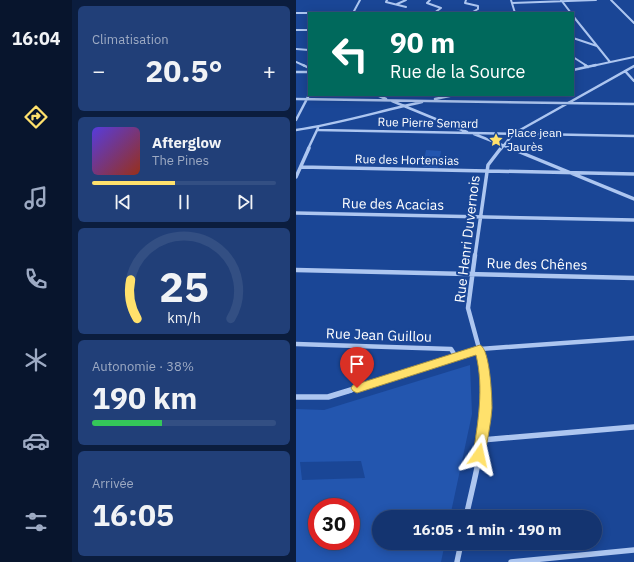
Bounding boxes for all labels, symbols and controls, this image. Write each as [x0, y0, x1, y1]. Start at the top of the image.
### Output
text: 90 m [390, 24, 455, 61]
text: 16:04 [11, 27, 61, 50]
icon: left [324, 28, 376, 80]
text: Climatisation [92, 31, 169, 48]
text: 20.5° [145, 51, 223, 90]
text: − [92, 56, 105, 85]
text: + [263, 56, 276, 85]
text: Rue de la Source [390, 60, 525, 83]
icon: directions [22, 103, 50, 131]
street label: Rue Pierre Semard [378, 114, 478, 131]
place label: Place jean Jaurès [507, 125, 562, 154]
place icon: Place jean Jaurès [488, 132, 504, 148]
text: Afterglow [152, 133, 221, 152]
street label: Rue des Hortensias [355, 151, 460, 168]
text: The Pines [152, 152, 209, 169]
street label: Rue Henri Duvernois [450, 174, 484, 304]
icon: music [22, 184, 50, 212]
icon: previous [112, 191, 134, 213]
icon: pause [173, 191, 195, 213]
icon: next [234, 191, 256, 213]
street label: Rue des Acacias [342, 194, 444, 214]
street label: Rue des Chênes [487, 254, 588, 274]
text: 25 [159, 259, 209, 313]
icon: phone [22, 265, 50, 293]
text: km/h [167, 308, 201, 327]
street label: Rue Jean Guillou [326, 324, 432, 346]
icon: climate [22, 346, 50, 374]
pin [340, 347, 374, 388]
icon: arrive [346, 353, 368, 375]
text: Autonomie · 38% [92, 358, 194, 375]
text: 190 km [92, 378, 197, 417]
icon: car [22, 427, 50, 455]
position arrow [458, 434, 500, 476]
text: Arrivée [92, 475, 134, 492]
text: 16:05 [92, 495, 174, 534]
speed limit sign: 30 [308, 498, 360, 550]
icon: filters [22, 508, 50, 536]
text: 16:05 · 1 min · 190 m [413, 520, 561, 539]

